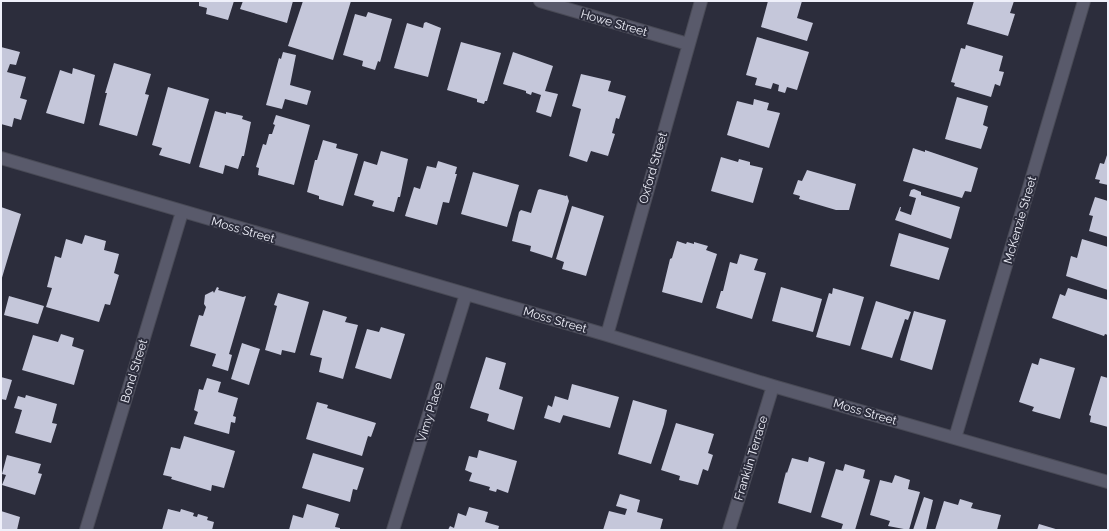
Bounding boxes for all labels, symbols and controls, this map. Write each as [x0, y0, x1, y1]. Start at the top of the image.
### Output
street label: Howe Street [579, 7, 649, 39]
street label: Oxford Street [636, 131, 670, 205]
street label: McKenzie Street [1001, 175, 1039, 265]
street label: Moss Street [210, 214, 276, 246]
street label: Moss Street [522, 304, 588, 336]
street label: Bond Street [118, 337, 150, 405]
street label: Vimy Place [414, 380, 446, 444]
street label: Moss Street [832, 396, 898, 428]
street label: Franklin Terrace [731, 414, 771, 502]

